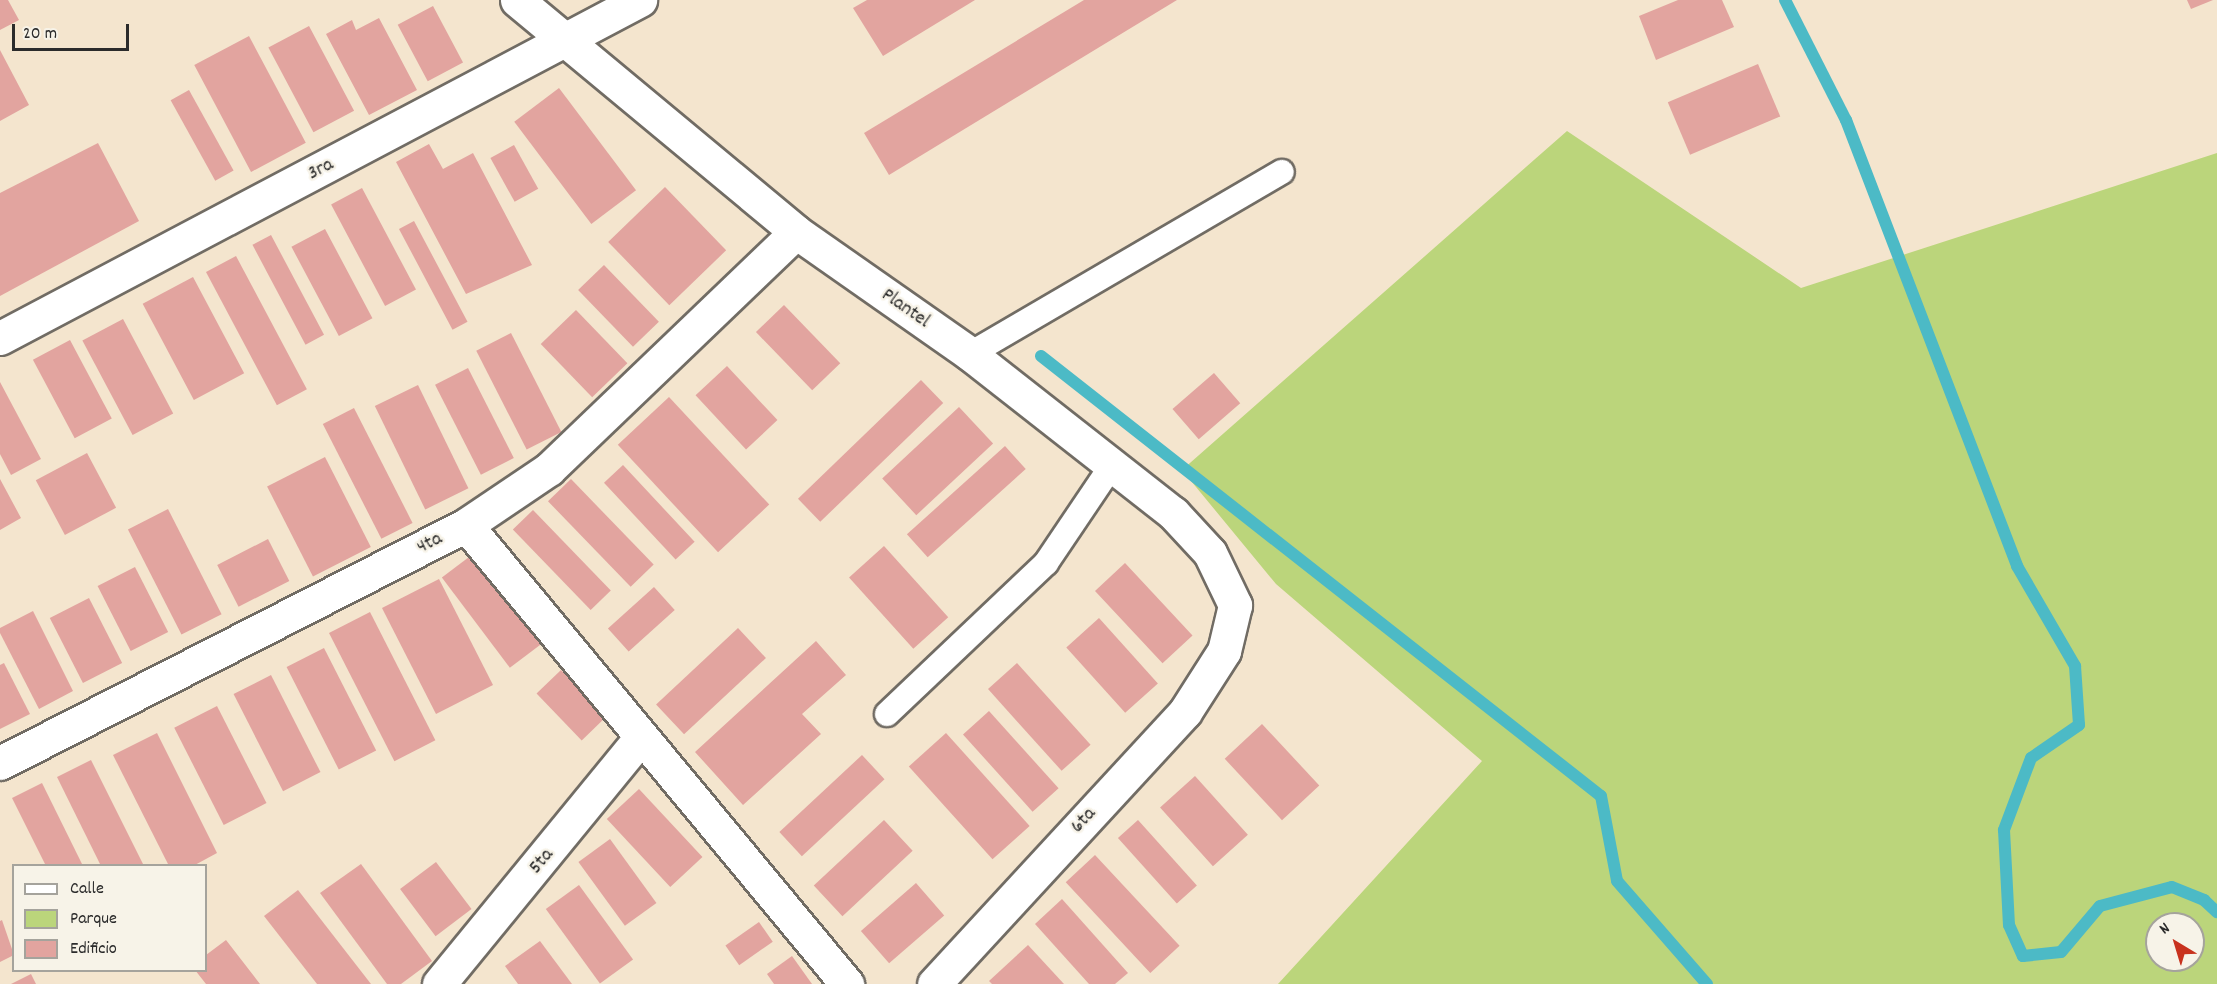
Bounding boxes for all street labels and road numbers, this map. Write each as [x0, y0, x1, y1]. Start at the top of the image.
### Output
street label: 3ra [304, 153, 338, 187]
street label: Plantel [876, 284, 934, 334]
street label: 4ta [413, 528, 447, 560]
street label: 6ta [1066, 803, 1102, 839]
street label: 5ta [524, 844, 560, 880]

